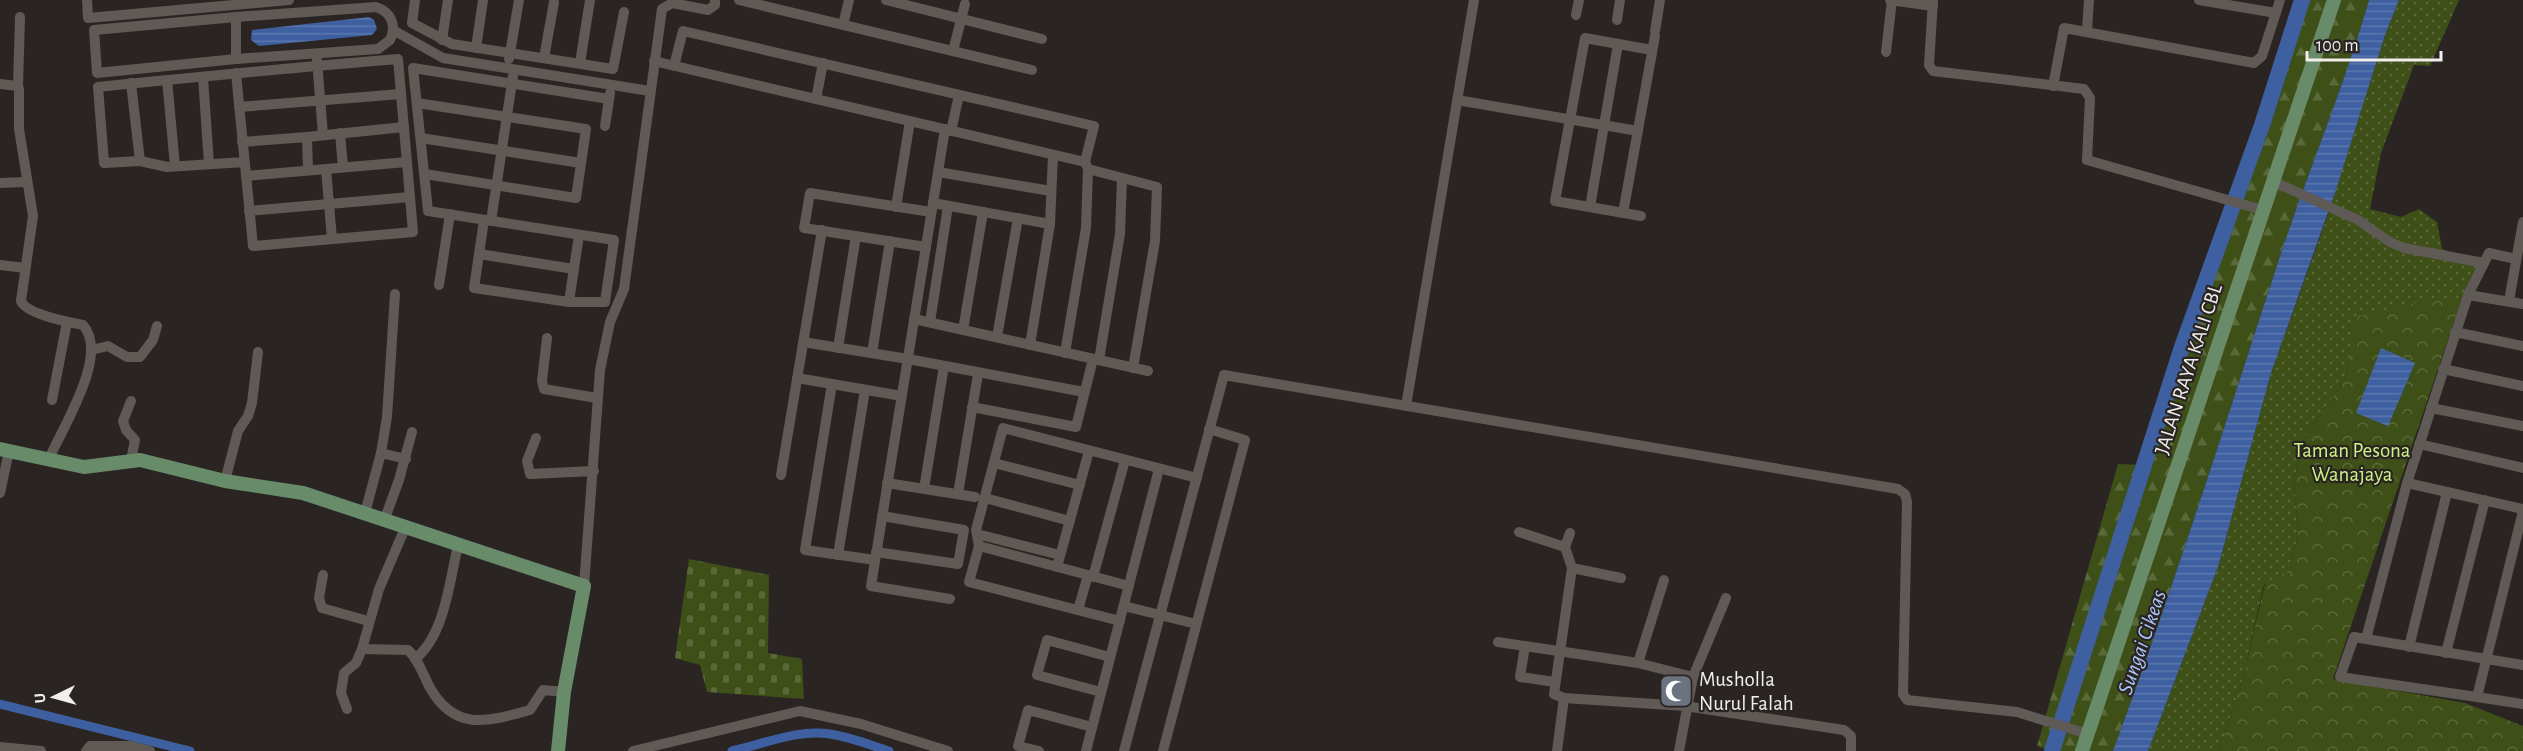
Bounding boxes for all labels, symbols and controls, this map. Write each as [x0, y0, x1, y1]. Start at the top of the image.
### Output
scale bar [2307, 24, 2440, 62]
text: 100 m [2316, 37, 2359, 55]
street label: JALAN RAYA KALI CBL [2151, 281, 2226, 457]
park label: Taman Pesona Wanajaya [2293, 440, 2411, 485]
water label: Sungai Cikeas [2114, 587, 2170, 697]
north arrow [24, 667, 84, 727]
place label: Musholla Nurul Falah [1699, 669, 1794, 714]
mosque icon: Musholla Nurul Falah [1658, 673, 1694, 709]
text: U [32, 692, 48, 704]

